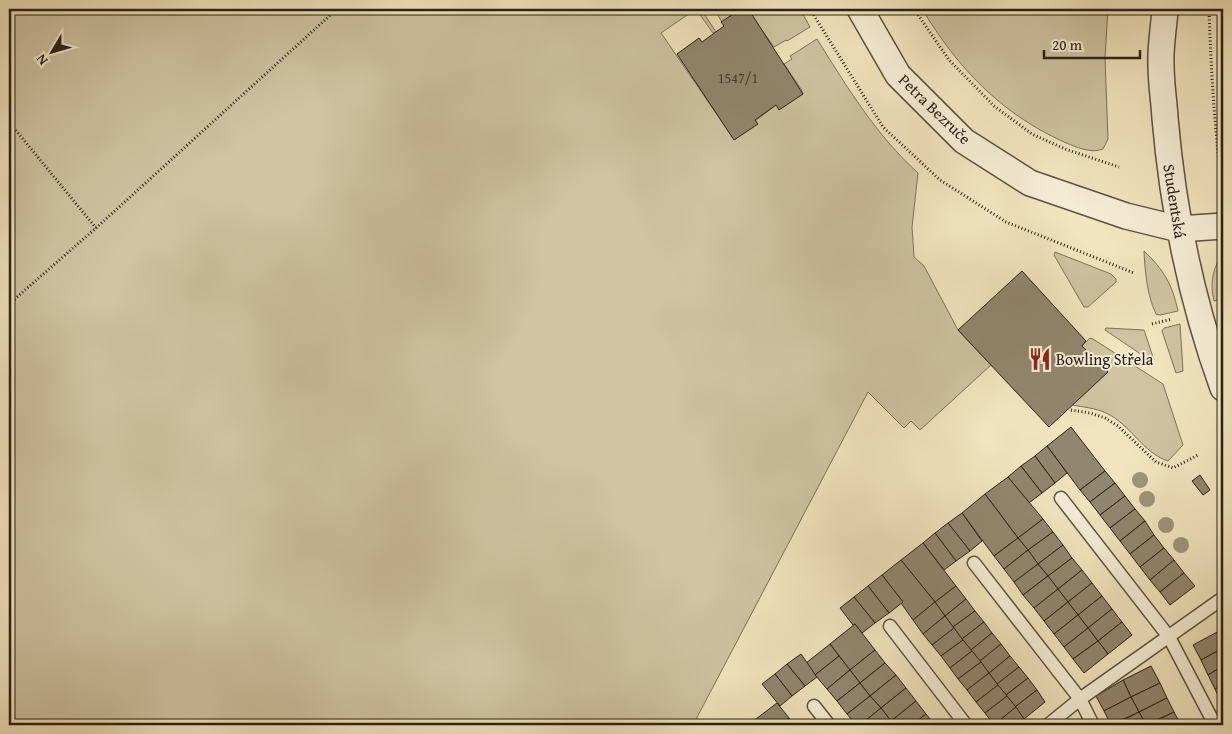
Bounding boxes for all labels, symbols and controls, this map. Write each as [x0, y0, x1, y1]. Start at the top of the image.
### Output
north arrow [28, 28, 78, 78]
scale bar [1044, 28, 1141, 60]
text: 20 m [1052, 34, 1083, 55]
text: N [31, 50, 53, 70]
house number: 1547/1 [718, 68, 758, 88]
street label: Petra Bezruče [893, 68, 977, 150]
street label: Studentská [1157, 162, 1193, 240]
restaurant icon: Bowling Střela [1027, 346, 1053, 372]
place label: Bowling Střela [1056, 347, 1154, 371]

